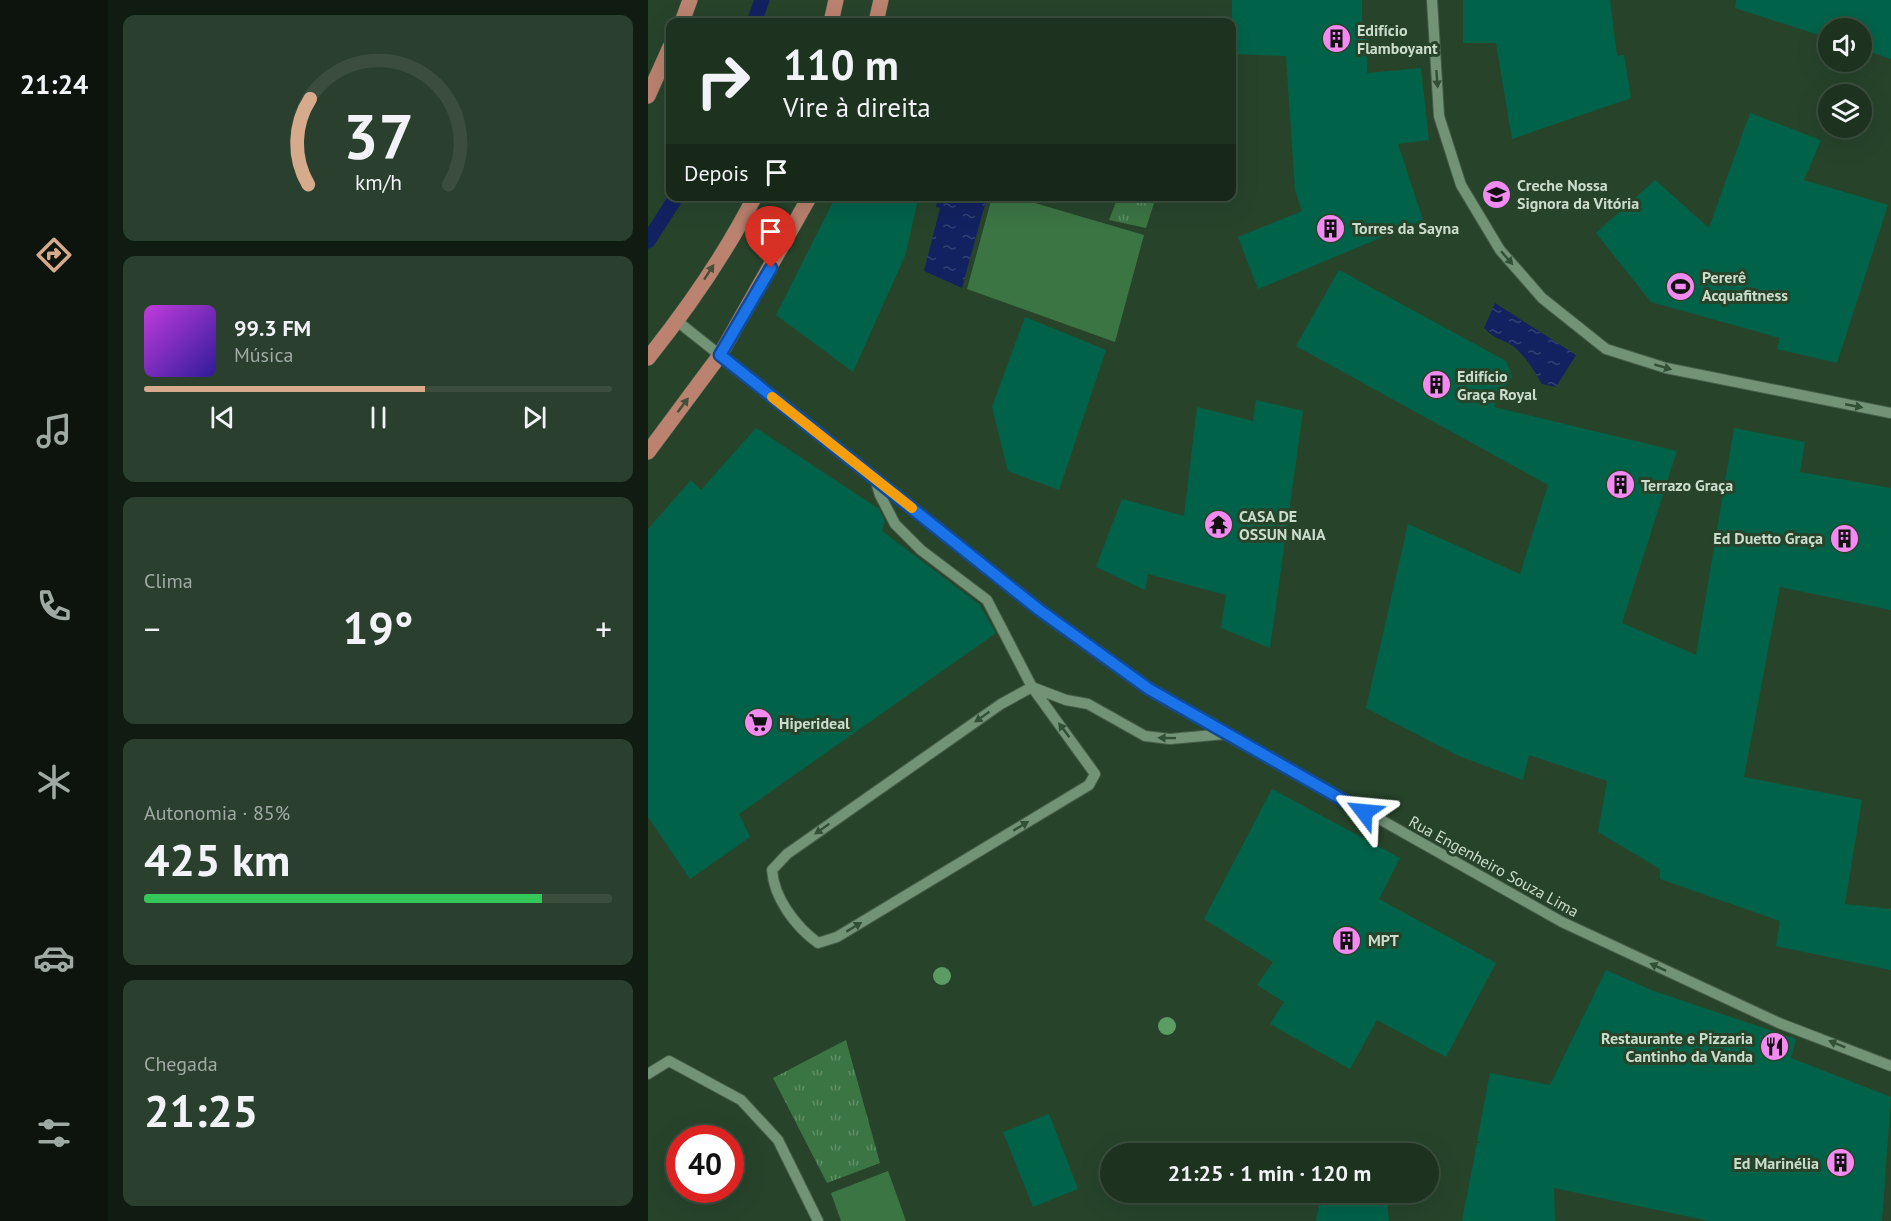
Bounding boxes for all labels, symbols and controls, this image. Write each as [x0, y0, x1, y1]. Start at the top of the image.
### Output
map controls [1818, 18, 1872, 138]
button: sound [1818, 18, 1872, 72]
place label: Edifício Flamboyant [1357, 20, 1438, 58]
building icon: Edifício Flamboyant [1320, 23, 1352, 55]
text: 110 m [783, 37, 899, 92]
icon: right [684, 42, 762, 120]
text: 21:24 [20, 67, 88, 101]
one-way arrow [1432, 70, 1441, 89]
button: layers [1818, 84, 1872, 138]
text: Vire à direita [783, 90, 931, 124]
text: 37 [343, 95, 413, 176]
icon: arrive [760, 156, 793, 189]
text: Depois [684, 159, 748, 187]
text: km/h [354, 168, 401, 196]
place label: Creche Nossa Signora da Vitória [1517, 175, 1639, 213]
school or university icon: Creche Nossa Signora da Vitória [1480, 178, 1512, 210]
pin [745, 206, 796, 268]
building icon: Torres da Sayna [1315, 212, 1347, 244]
icon: arrive [754, 215, 787, 248]
place label: Torres da Sayna [1352, 218, 1459, 238]
icon: directions [33, 234, 75, 276]
one-way arrow [1500, 250, 1513, 266]
one-way arrow [703, 264, 714, 280]
place label: Pererê Acquafitness [1702, 267, 1788, 305]
sports icon: Pererê Acquafitness [1665, 270, 1697, 302]
text: 99.3 FM [234, 314, 311, 342]
text: Música [234, 342, 293, 368]
one-way arrow [1654, 363, 1672, 372]
place label: Edifício Graça Royal [1457, 366, 1537, 404]
building icon: Edifício Graça Royal [1420, 369, 1452, 401]
one-way arrow [677, 398, 689, 414]
icon: previous [206, 401, 239, 434]
icon: pause [362, 401, 395, 434]
icon: next [518, 401, 551, 434]
one-way arrow [1844, 402, 1863, 411]
icon: music [33, 410, 75, 452]
building icon: Terrazo Graça [1604, 469, 1636, 501]
place label: Terrazo Graça [1641, 475, 1733, 495]
place label: CASA DE OSSUN NAIA [1239, 506, 1326, 544]
temple icon: CASA DE OSSUN NAIA [1202, 509, 1234, 541]
building icon: Ed Duetto Graça [1828, 522, 1860, 554]
place label: Ed Duetto Graça [1713, 528, 1823, 548]
text: Clima [144, 568, 193, 594]
icon: phone [33, 585, 75, 627]
text: 19° [343, 598, 413, 656]
text: − [144, 607, 161, 650]
text: + [595, 607, 612, 650]
supermarket icon: Hiperideal [742, 707, 774, 739]
one-way arrow [974, 711, 990, 723]
place label: Hiperideal [779, 713, 850, 733]
one-way arrow [1058, 722, 1070, 738]
one-way arrow [1158, 733, 1177, 743]
icon: climate [33, 761, 75, 803]
position arrow [1332, 780, 1396, 844]
text: Autonomia · 85% [144, 800, 290, 826]
street label: Rua Engenheiro Souza Lima [1406, 811, 1582, 921]
one-way arrow [1013, 821, 1030, 831]
one-way arrow [815, 823, 830, 835]
text: 425 km [144, 830, 290, 888]
one-way arrow [846, 922, 863, 932]
building icon: MPT [1331, 924, 1363, 956]
place label: MPT [1368, 930, 1399, 950]
icon: car [33, 937, 75, 979]
one-way arrow [1649, 962, 1666, 971]
place label: Restaurante e Pizzaria Cantinho da Vanda [1601, 1028, 1753, 1066]
restaurant icon: Restaurante e Pizzaria Cantinho da Vanda [1758, 1031, 1790, 1063]
one-way arrow [1828, 1039, 1846, 1048]
text: Chegada [144, 1051, 218, 1077]
text: 21:25 [144, 1081, 258, 1139]
icon: filters [33, 1112, 75, 1154]
speed limit sign: 40 [666, 1125, 744, 1203]
building icon: Ed Marinélia [1824, 1147, 1856, 1179]
place label: Ed Marinélia [1734, 1153, 1819, 1173]
text: 21:25 · 1 min · 120 m [1168, 1159, 1371, 1187]

